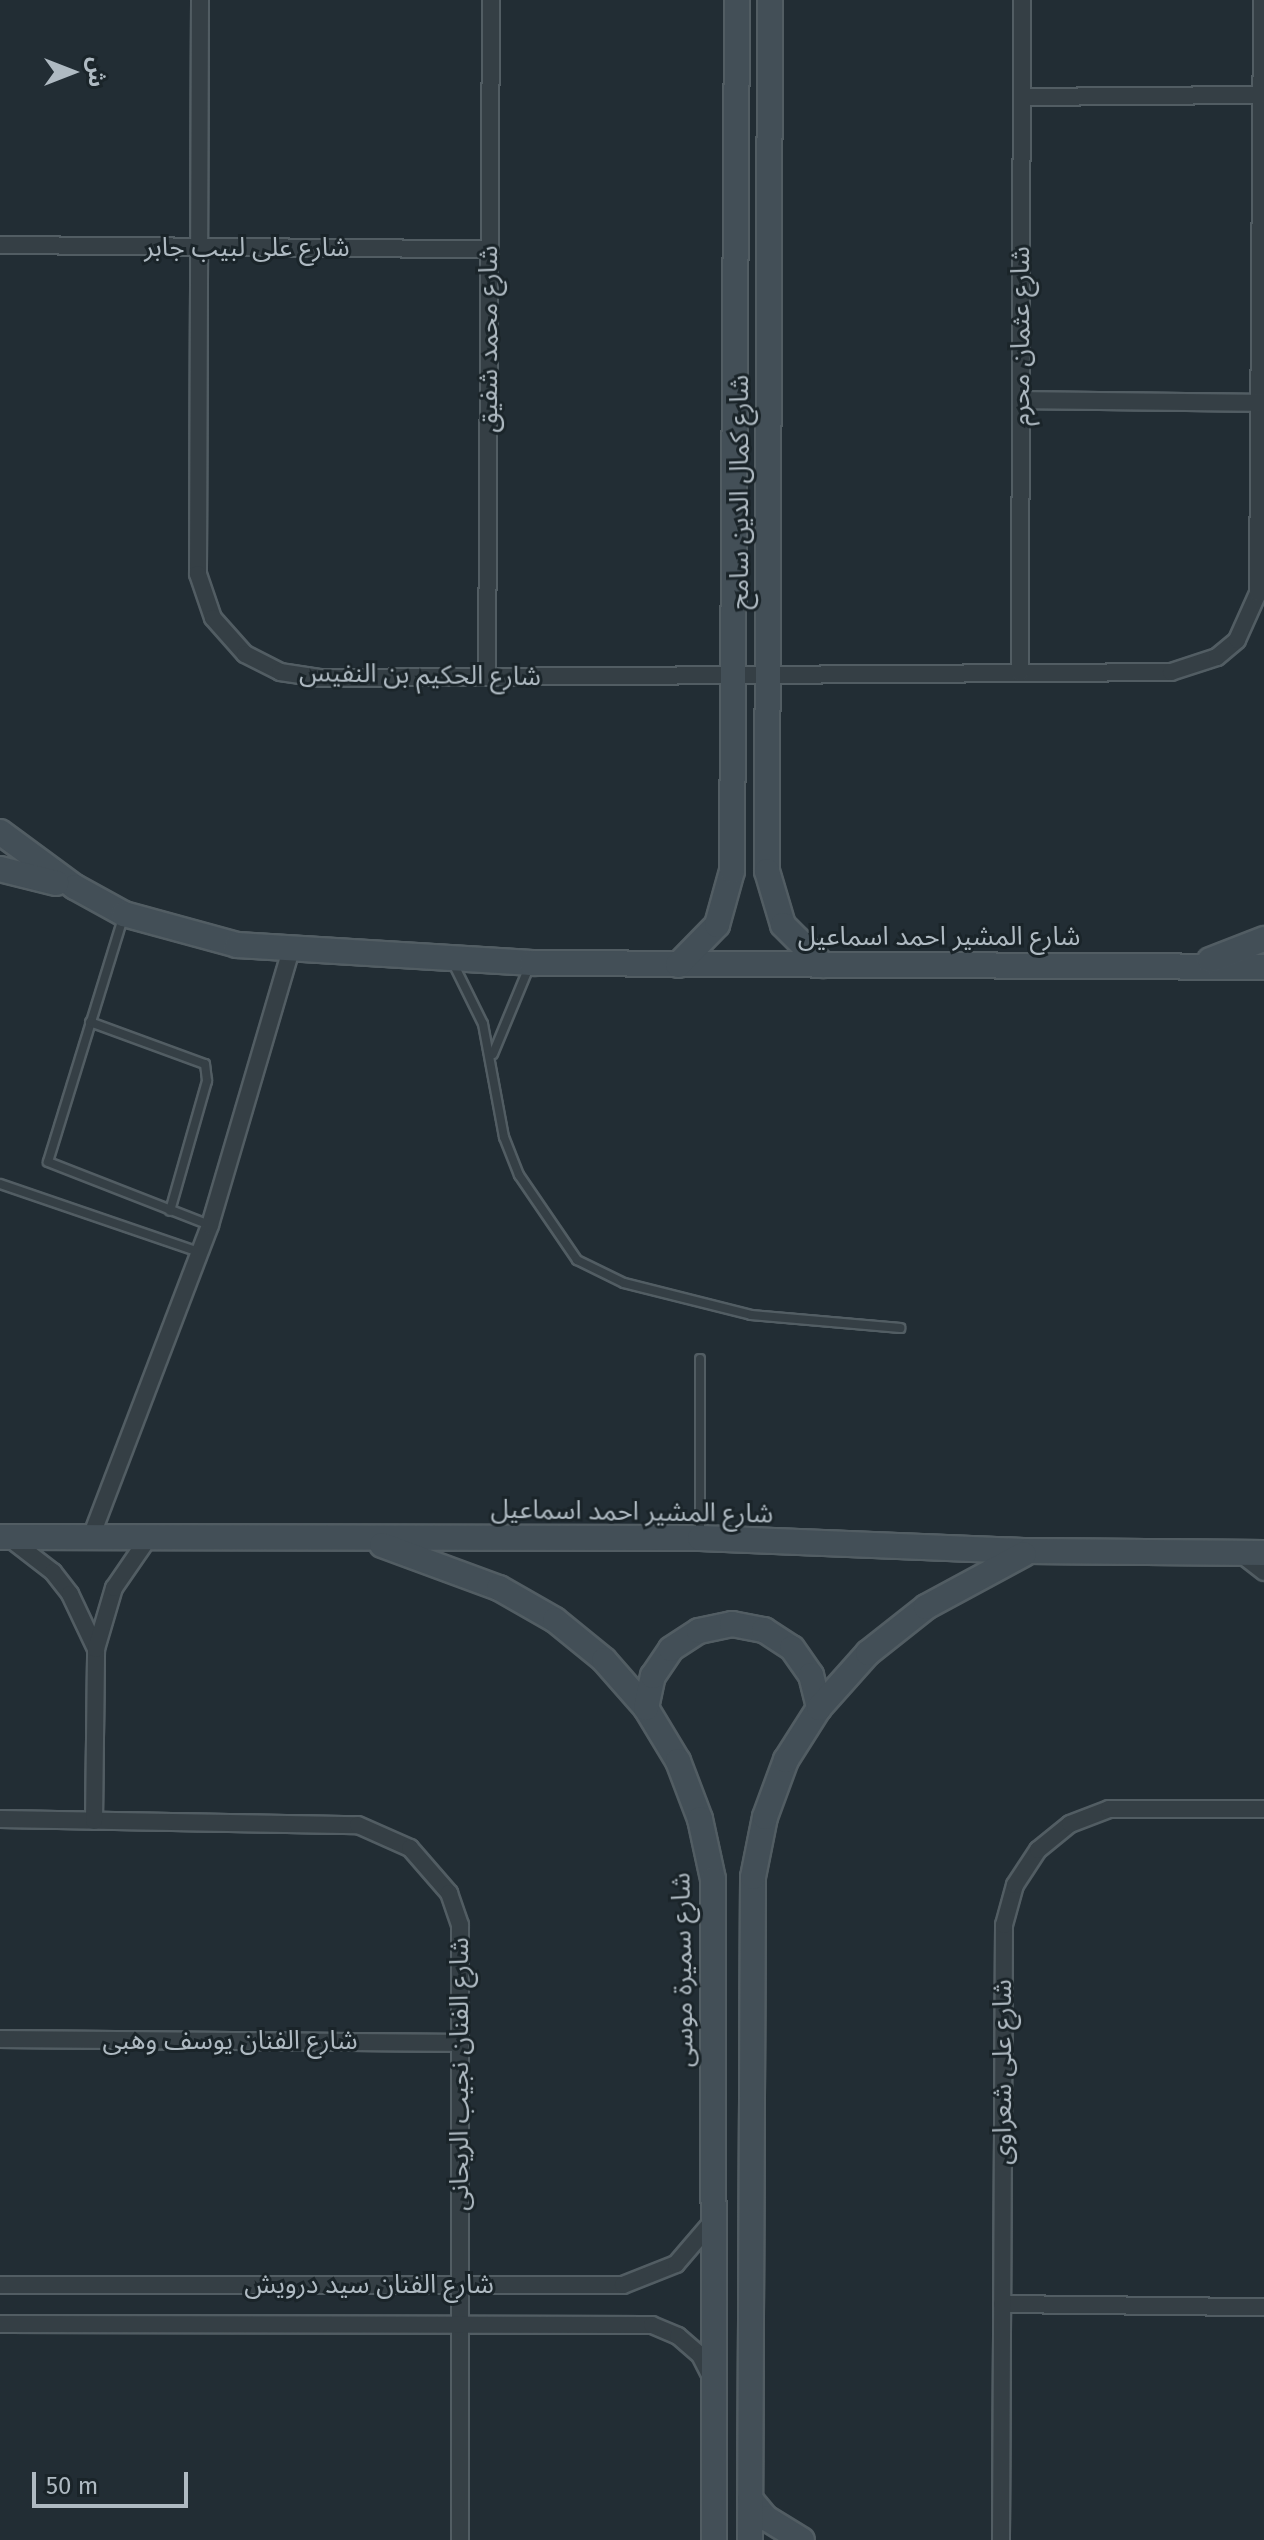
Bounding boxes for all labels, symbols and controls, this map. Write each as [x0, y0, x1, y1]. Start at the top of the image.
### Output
north arrow [32, 32, 112, 112]
text: ش [83, 57, 110, 87]
street label: شارع على لبيب جابر [144, 232, 350, 264]
street label: شارع محمد شفيق [473, 245, 505, 433]
street label: شارع عثمان محرم [1005, 246, 1037, 426]
street label: شارع كمال الدين سامح [724, 375, 756, 609]
street label: شارع الحكيم بن النفيس [299, 657, 541, 693]
street label: شارع المشير احمد اسماعيل [798, 921, 1080, 953]
street label: شارع المشير احمد اسماعيل [490, 1494, 774, 1530]
street label: شارع سميرة موسى [666, 1872, 700, 2068]
street label: شارع الفنان نجيب الريحانى [444, 1937, 476, 2211]
street label: شارع على شعراوى [987, 1979, 1019, 2165]
street label: شارع الفنان يوسف وهبى [102, 2025, 358, 2057]
street label: شارع الفنان سيد درويش [244, 2269, 494, 2301]
scale bar [36, 2456, 192, 2506]
text: 50 m [46, 2472, 98, 2500]

